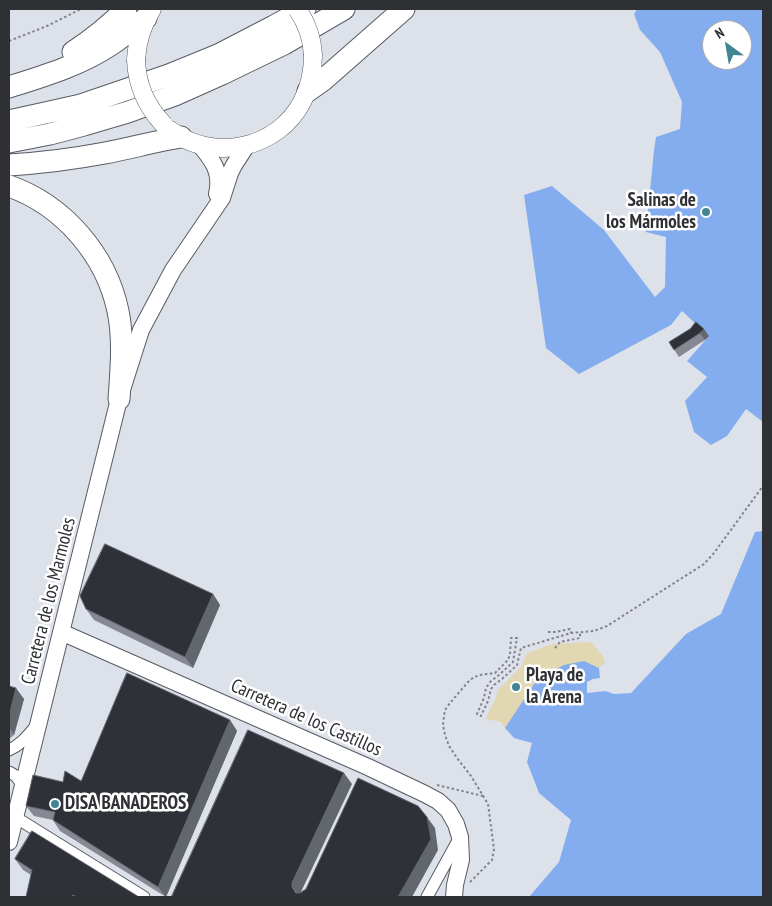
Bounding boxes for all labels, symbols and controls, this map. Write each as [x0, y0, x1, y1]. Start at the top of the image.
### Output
north arrow [702, 20, 752, 70]
text: N [712, 23, 728, 43]
place label: Salinas de los Mármoles [606, 190, 696, 234]
marker: Salinas de los Mármoles [700, 206, 712, 218]
street label: Carretera de los Marmoles [17, 515, 81, 687]
place label: Playa de la Arena [526, 665, 583, 709]
street label: Carretera de los Castillos [227, 675, 385, 761]
marker: Playa de la Arena [510, 681, 522, 693]
place label: DISA BANADEROS [65, 793, 186, 815]
marker: DISA BANADEROS [49, 798, 61, 810]

